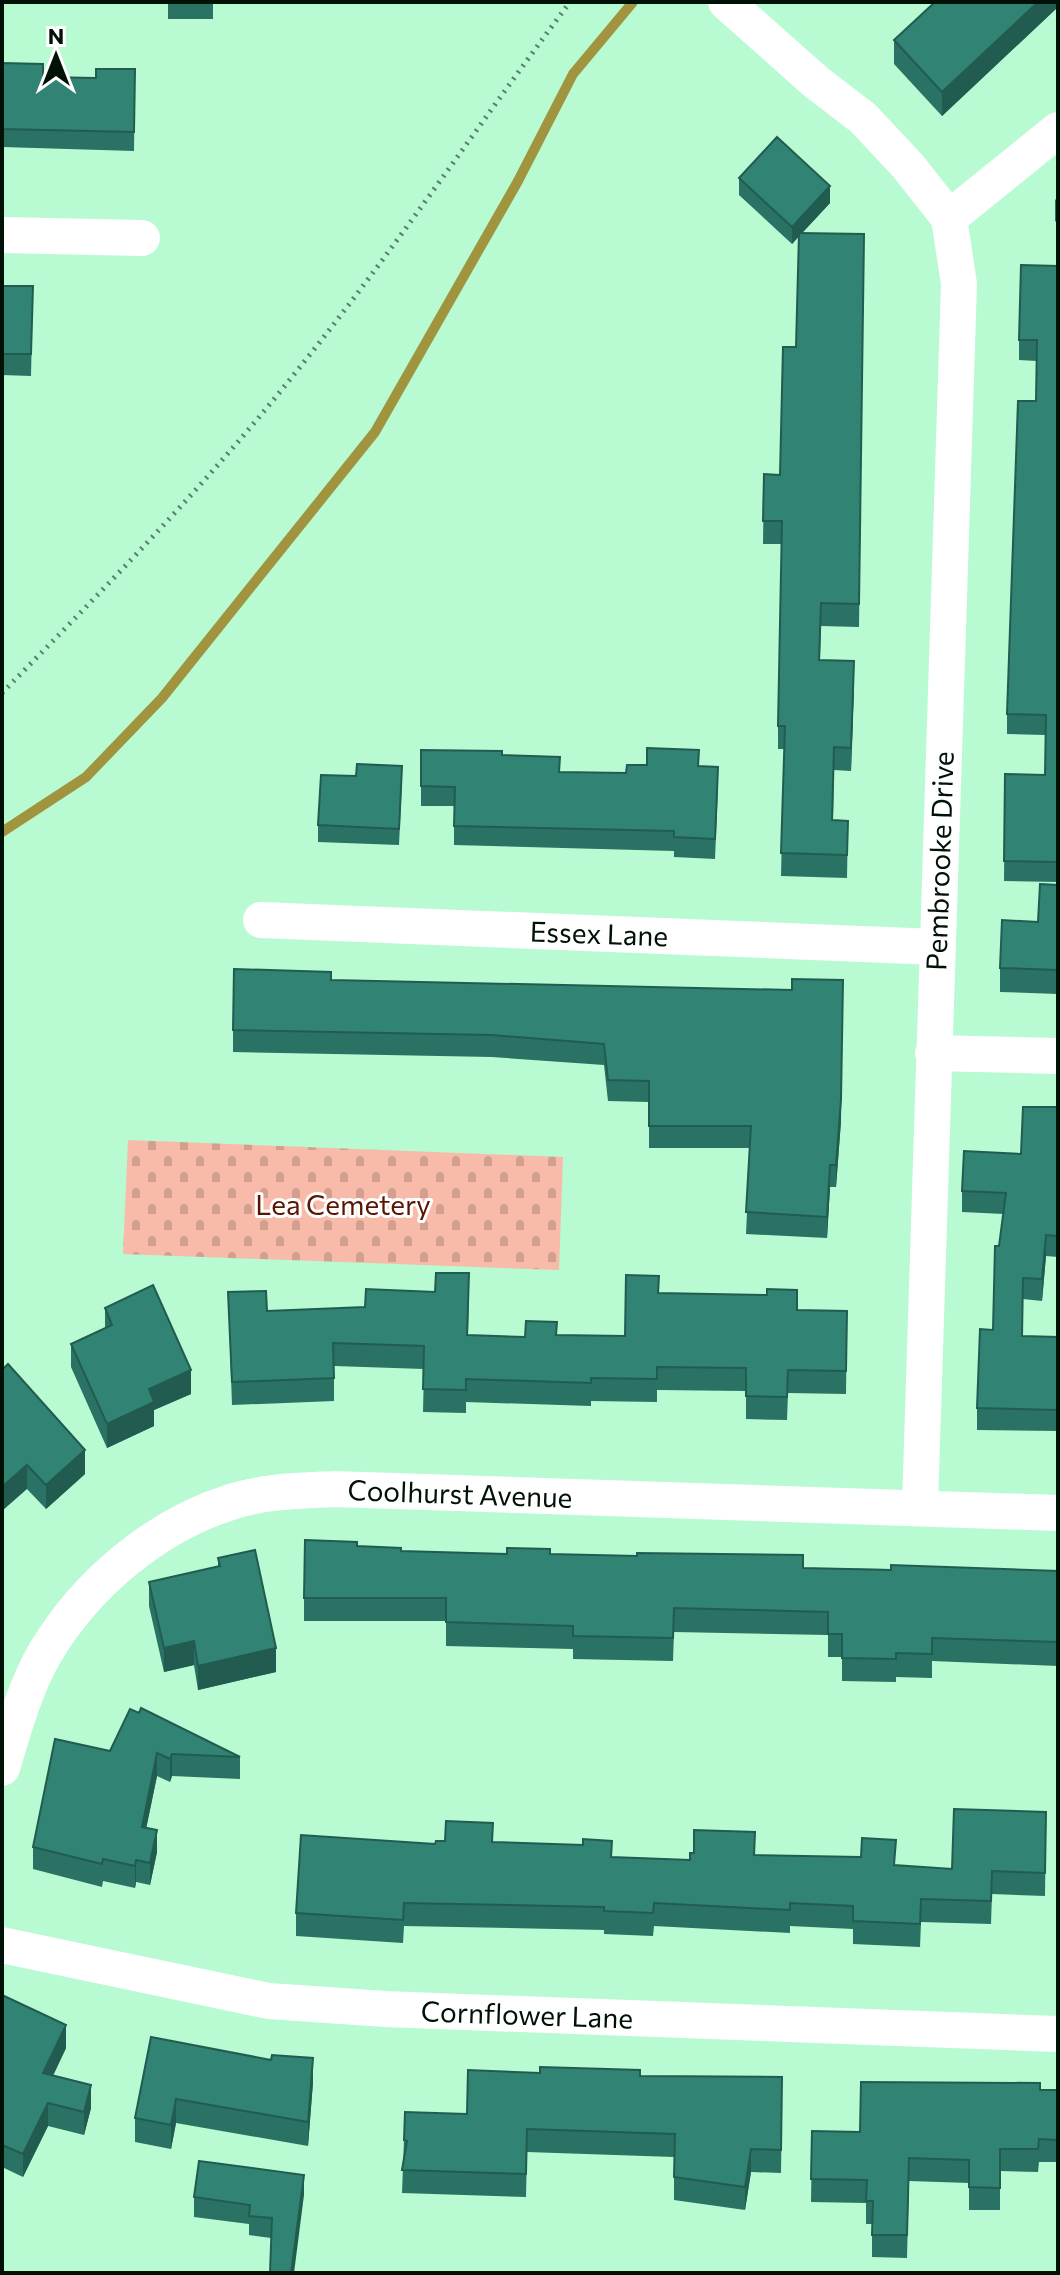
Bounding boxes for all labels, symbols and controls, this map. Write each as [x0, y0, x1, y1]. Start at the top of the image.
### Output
north arrow [16, 16, 96, 96]
text: N [48, 22, 64, 49]
street label: Pembrooke Drive [918, 751, 960, 971]
street label: Essex Lane [529, 914, 669, 952]
park label: Lea Cemetery [255, 1187, 431, 1221]
street label: Coolhurst Avenue [347, 1472, 573, 1514]
street label: Cornflower Lane [420, 1993, 634, 2035]

